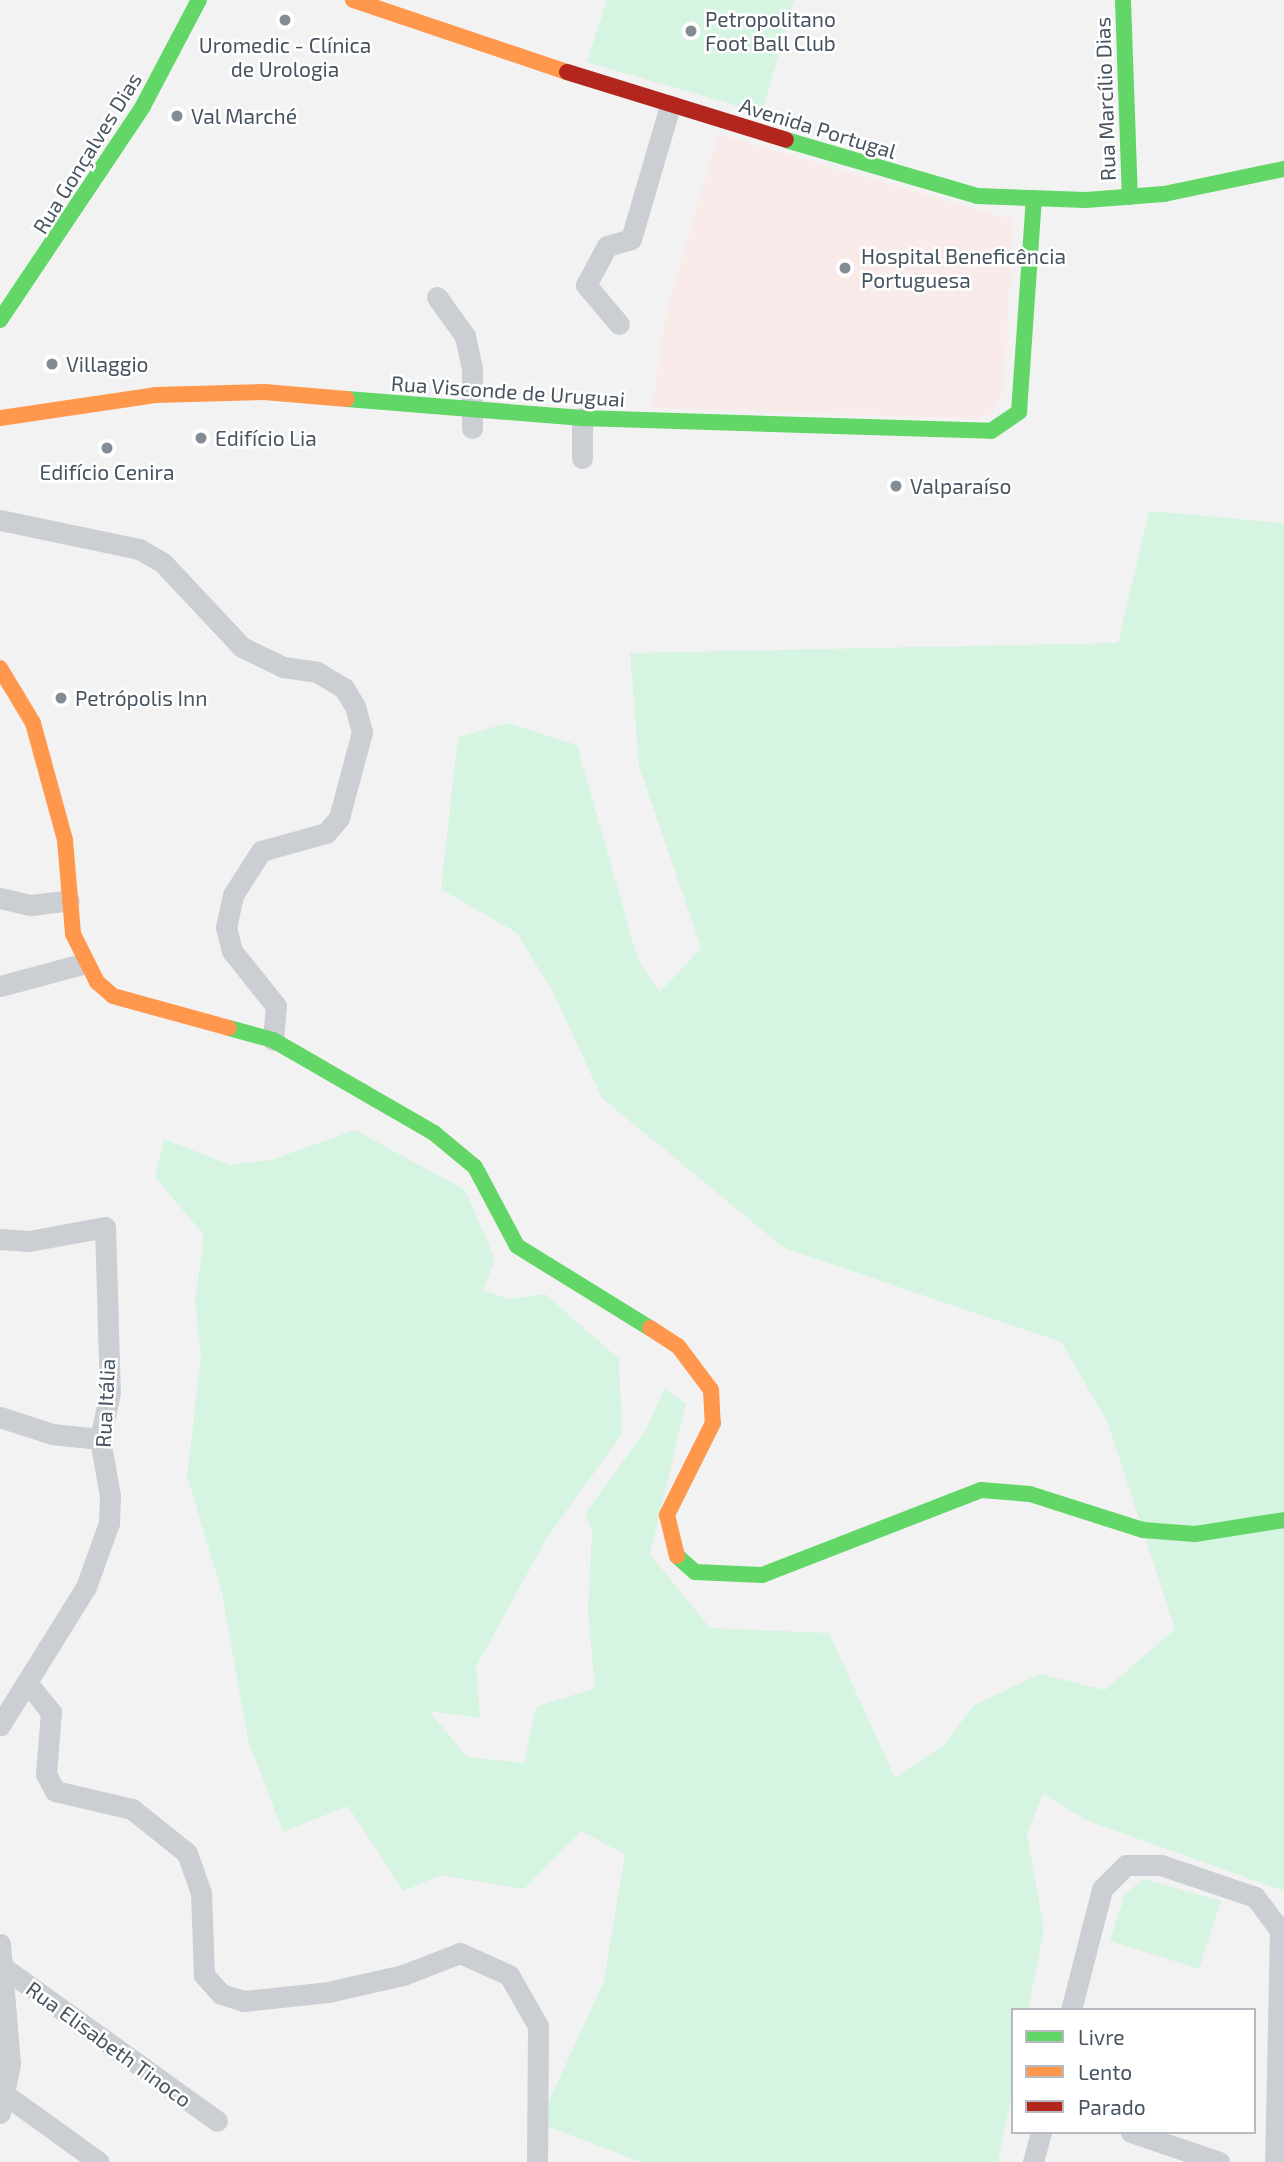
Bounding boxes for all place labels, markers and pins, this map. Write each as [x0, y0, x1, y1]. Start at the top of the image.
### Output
place label: Petropolitano Foot Ball Club [705, 6, 836, 56]
marker: Uromedic - Clínica de Urologia [275, 10, 295, 30]
marker: Petropolitano Foot Ball Club [683, 23, 699, 39]
place label: Uromedic - Clínica de Urologia [199, 32, 371, 82]
place label: Val Marché [191, 103, 297, 129]
marker: Val Marché [169, 108, 185, 124]
place label: Hospital Beneficência Portuguesa [861, 243, 1067, 293]
marker: Hospital Beneficência Portuguesa [835, 258, 855, 278]
place label: Villaggio [66, 351, 149, 377]
marker: Villaggio [44, 356, 60, 372]
place label: Edifício Lia [215, 425, 317, 451]
marker: Edifício Lia [193, 430, 209, 446]
marker: Edifício Cenira [99, 440, 115, 456]
place label: Edifício Cenira [40, 459, 174, 485]
place label: Valparaíso [910, 473, 1011, 499]
marker: Valparaíso [888, 478, 904, 494]
place label: Petrópolis Inn [75, 685, 207, 711]
marker: Petrópolis Inn [53, 690, 69, 706]

